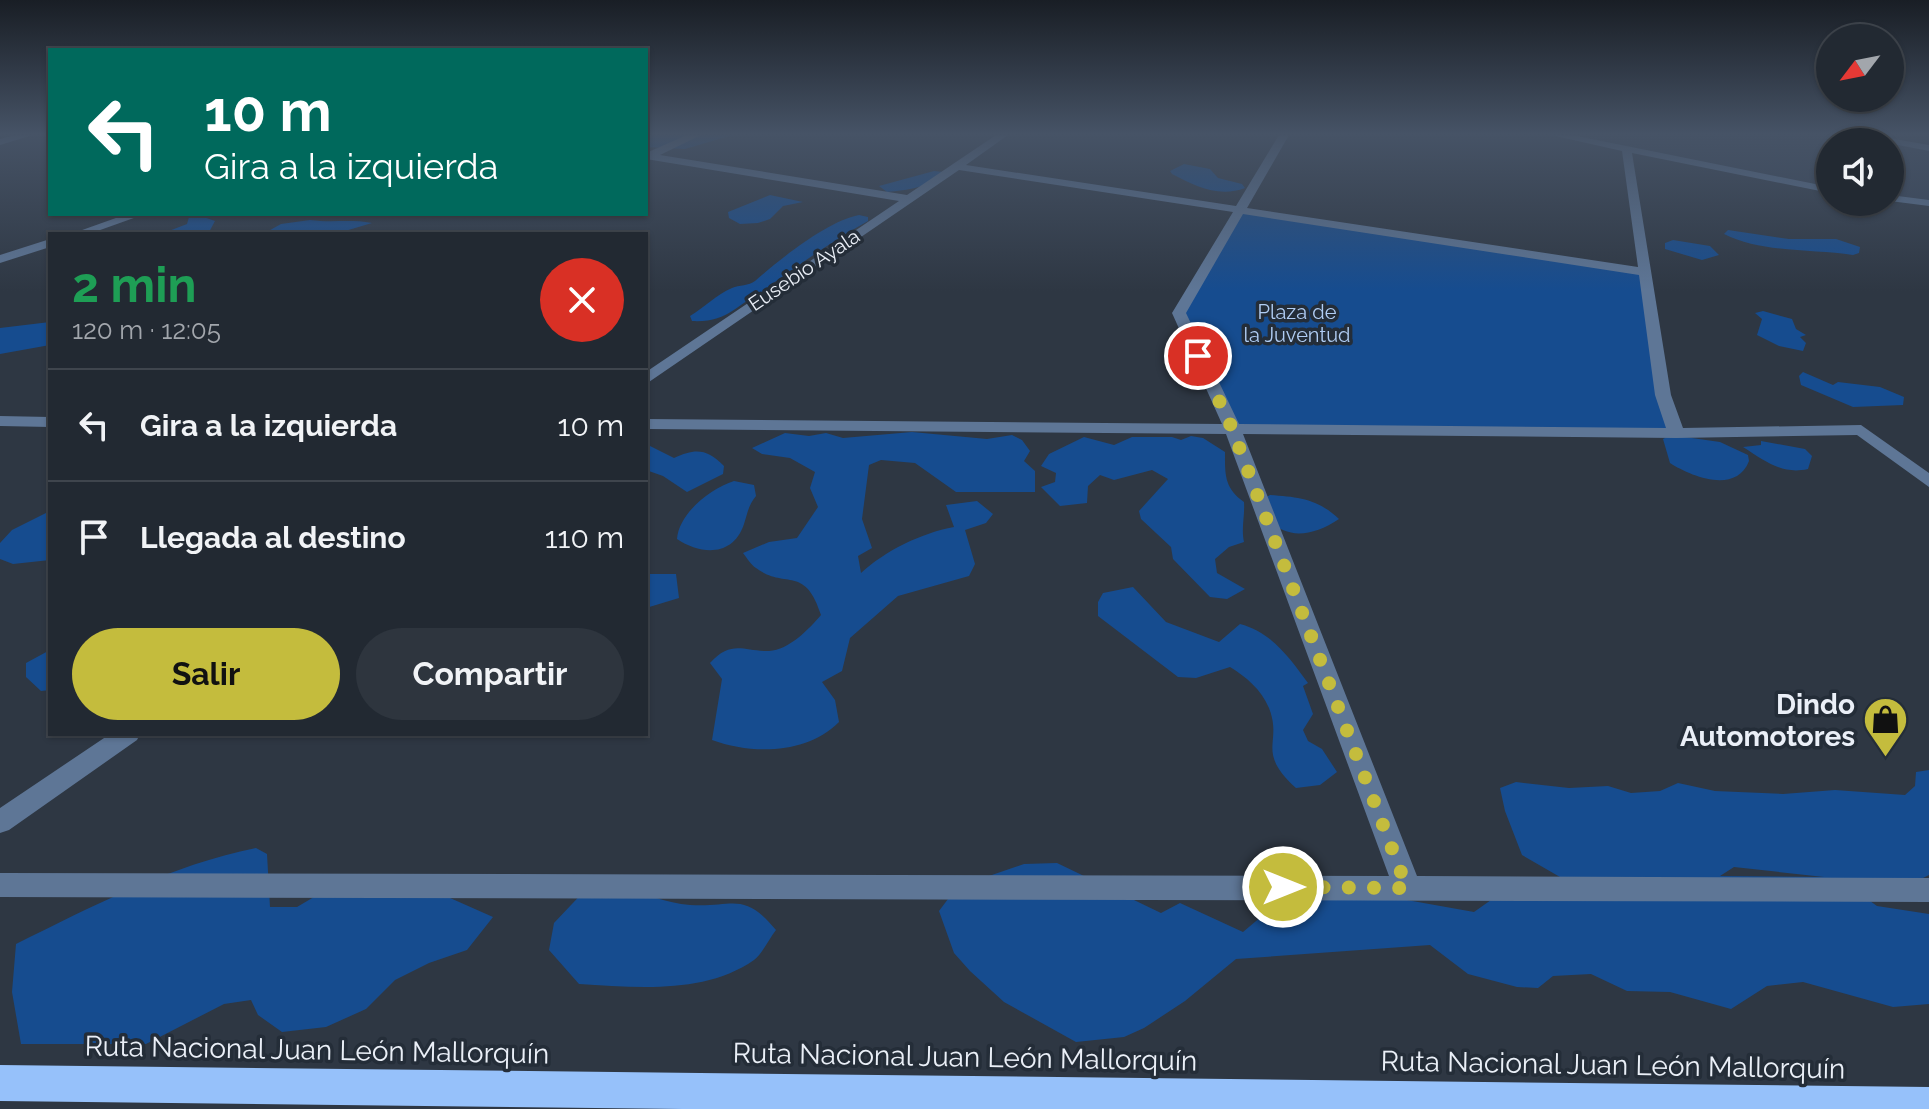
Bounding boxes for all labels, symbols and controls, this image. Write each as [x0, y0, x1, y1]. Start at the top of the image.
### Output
north arrow [1816, 24, 1904, 112]
map controls [1816, 24, 1904, 216]
text: 10 m [204, 78, 332, 144]
icon: left [72, 80, 176, 184]
button: sound [1816, 128, 1904, 216]
text: Gira a la izquierda [204, 145, 498, 187]
street label: Eusebio Ayala [744, 224, 864, 316]
text: 2 min [72, 257, 197, 313]
button: close [540, 258, 624, 342]
park label: Plaza de la Juventud [1244, 300, 1350, 347]
text: 120 m · 12:05 [72, 315, 221, 345]
pin [1164, 322, 1232, 390]
icon: arrive [1176, 334, 1220, 378]
icon: left [72, 403, 116, 447]
text: Gira a la izquierda [140, 408, 397, 443]
text: 10 m [558, 408, 624, 443]
icon: arrive [72, 515, 116, 559]
text: Llegada al destino [140, 520, 406, 555]
text: 110 m [545, 520, 624, 555]
button: Salir [72, 628, 340, 720]
button: Compartir [356, 628, 624, 720]
place label: Dindo Automotores [1680, 688, 1855, 753]
shop icon: Dindo Automotores [1862, 696, 1910, 759]
position arrow [1241, 845, 1325, 929]
street label: Ruta Nacional Juan León Mallorquín [84, 1029, 550, 1071]
street label: Ruta Nacional Juan León Mallorquín [732, 1036, 1198, 1078]
street label: Ruta Nacional Juan León Mallorquín [1380, 1044, 1846, 1086]

